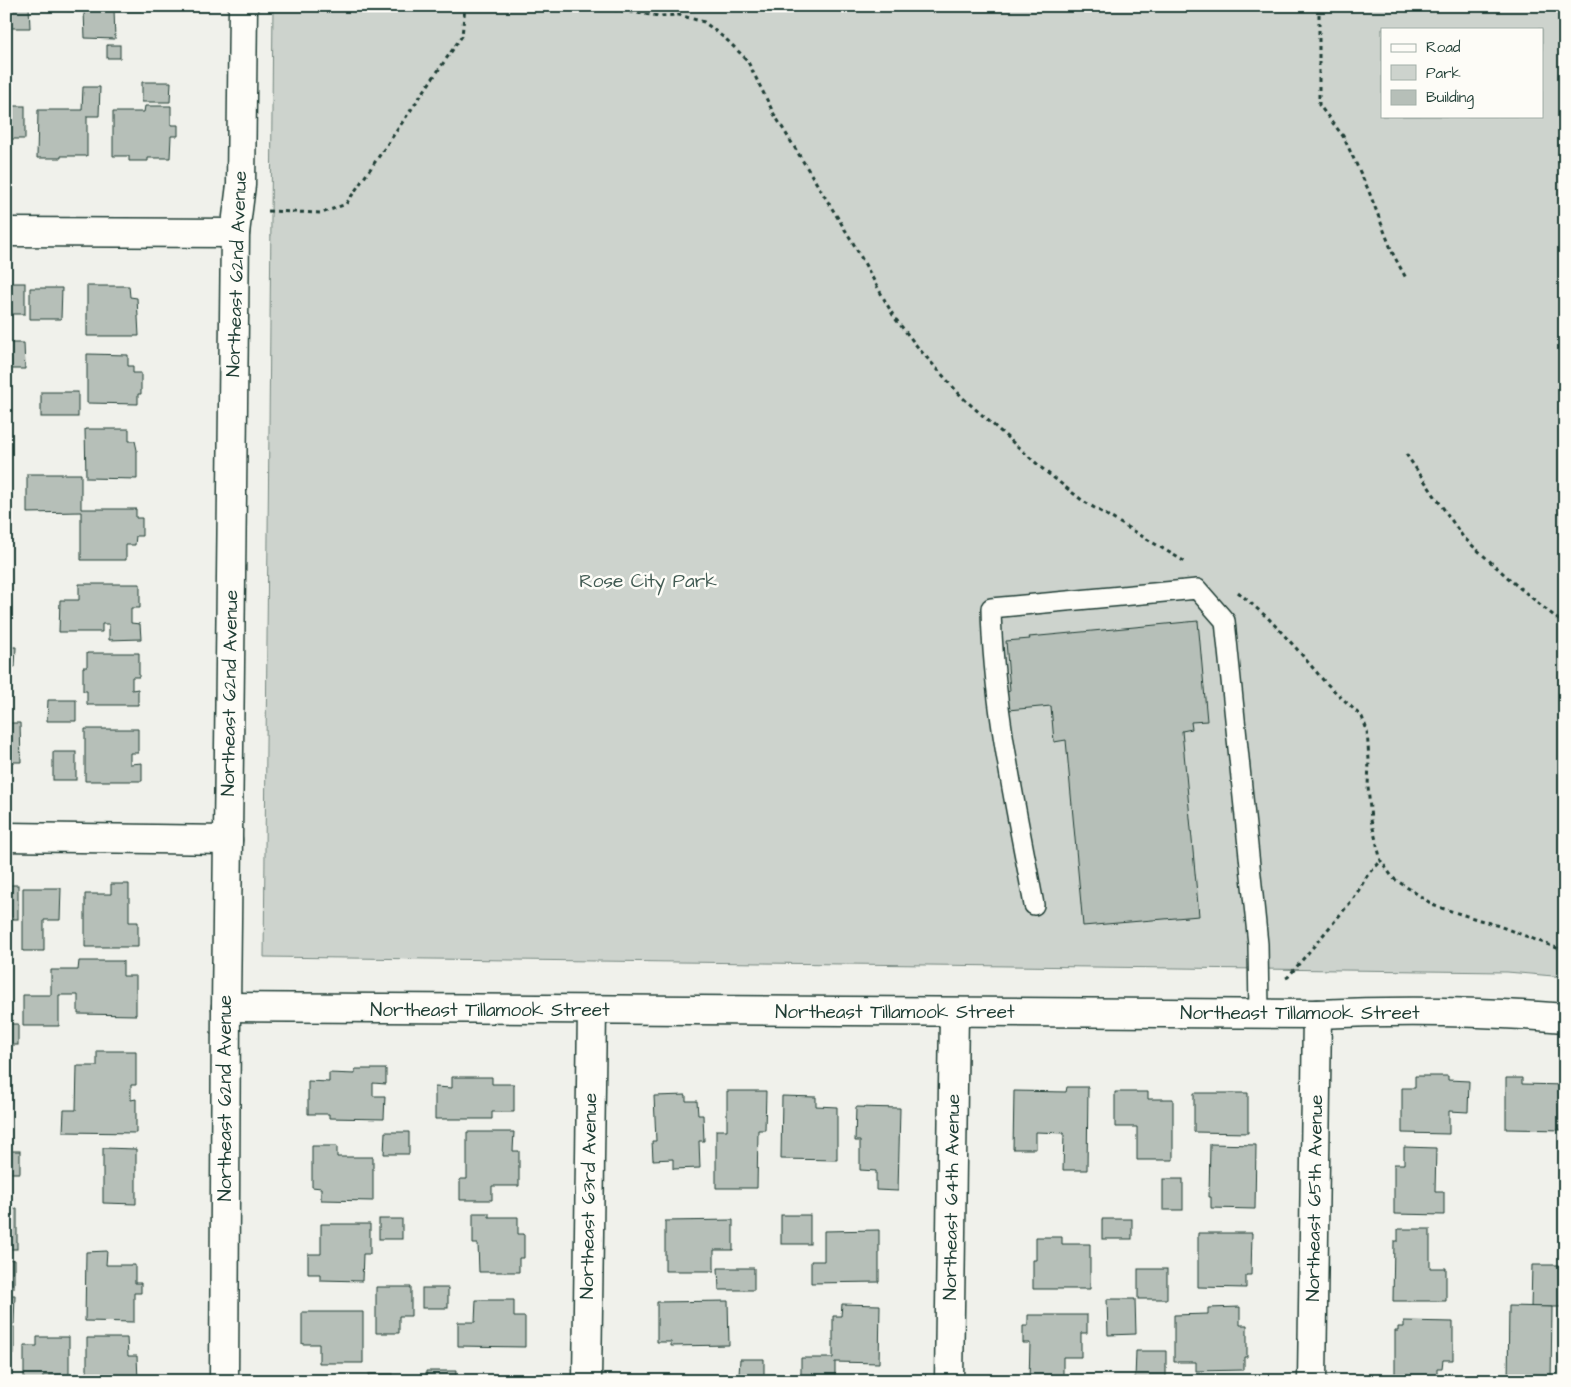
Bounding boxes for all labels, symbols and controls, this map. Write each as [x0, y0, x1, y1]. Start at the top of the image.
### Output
legend [1381, 28, 1544, 118]
text: Road [1426, 37, 1461, 58]
text: Park [1426, 63, 1461, 84]
text: Building [1426, 87, 1474, 109]
street label: Northeast 62nd Avenue [220, 170, 254, 378]
park label: Rose City Park [579, 568, 717, 596]
street label: Northeast 62nd Avenue [215, 590, 245, 796]
street label: Northeast 62nd Avenue [212, 995, 239, 1201]
street label: Northeast Tillamook Street [370, 997, 610, 1024]
street label: Northeast Tillamook Street [775, 999, 1015, 1026]
street label: Northeast Tillamook Street [1180, 1000, 1420, 1027]
street label: Northeast 63rd Avenue [574, 1093, 604, 1299]
street label: Northeast 64th Avenue [937, 1094, 967, 1300]
street label: Northeast 65th Avenue [1300, 1094, 1330, 1302]

